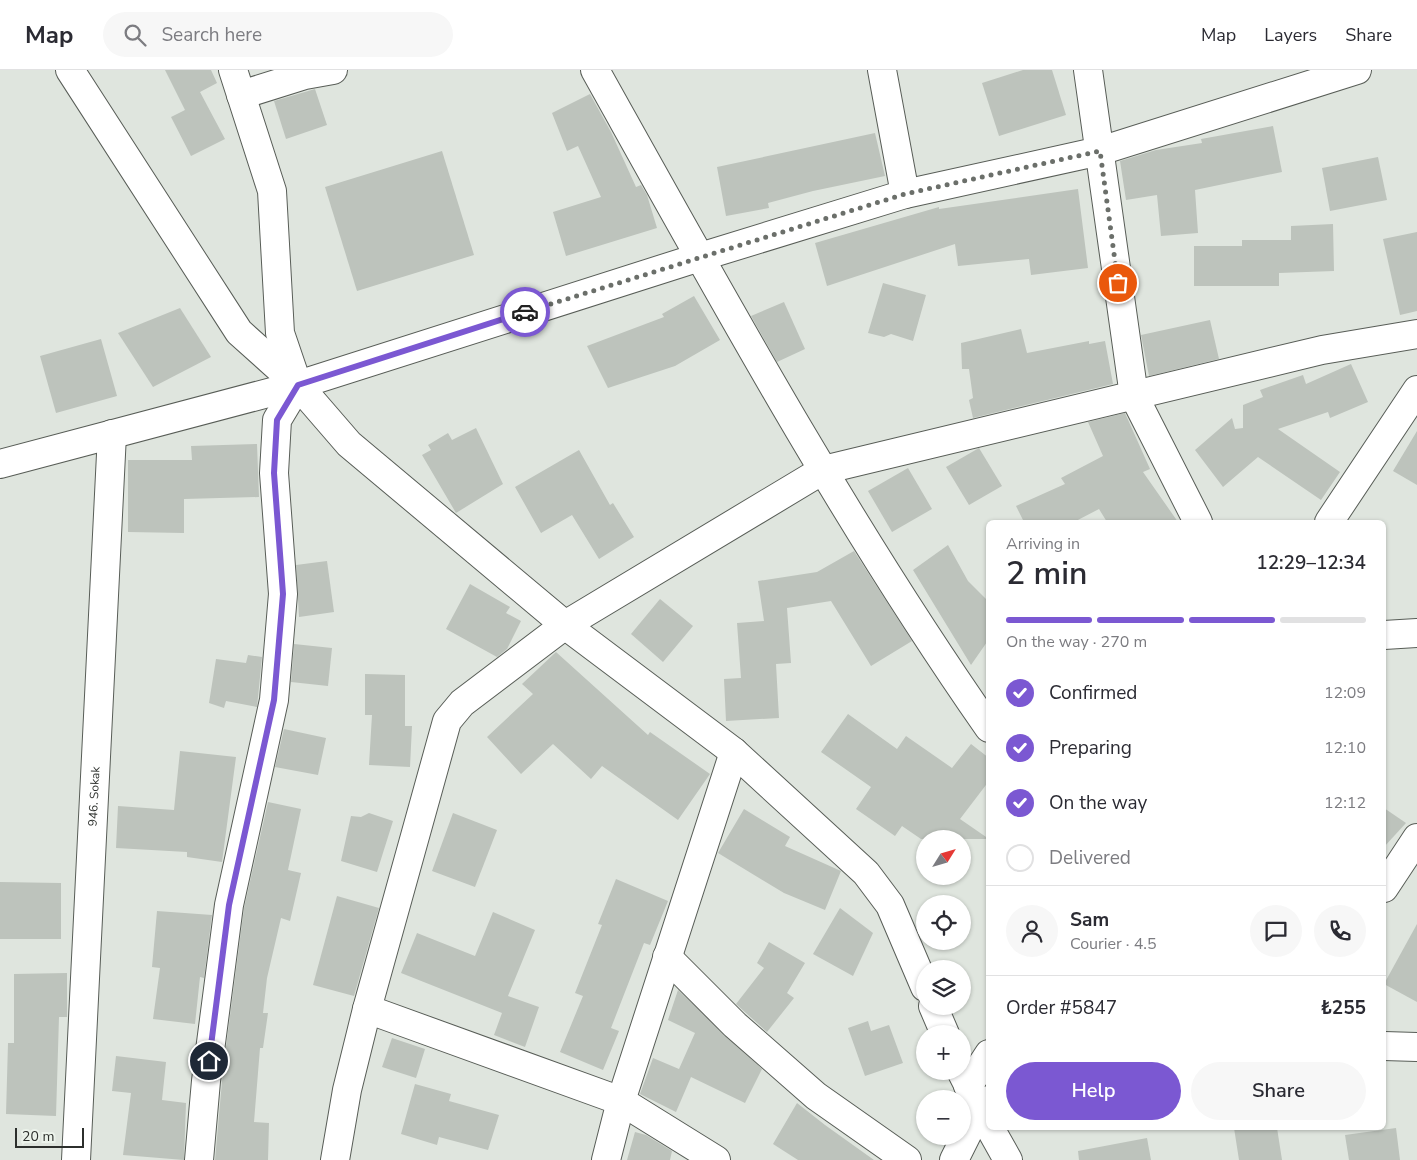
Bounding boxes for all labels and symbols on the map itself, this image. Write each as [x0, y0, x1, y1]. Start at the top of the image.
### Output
pin [1097, 262, 1139, 304]
courier [500, 287, 550, 337]
street label: 946. Sokak [85, 765, 104, 827]
north arrow [916, 830, 971, 885]
pin [188, 1040, 230, 1082]
scale bar [15, 1125, 84, 1148]

